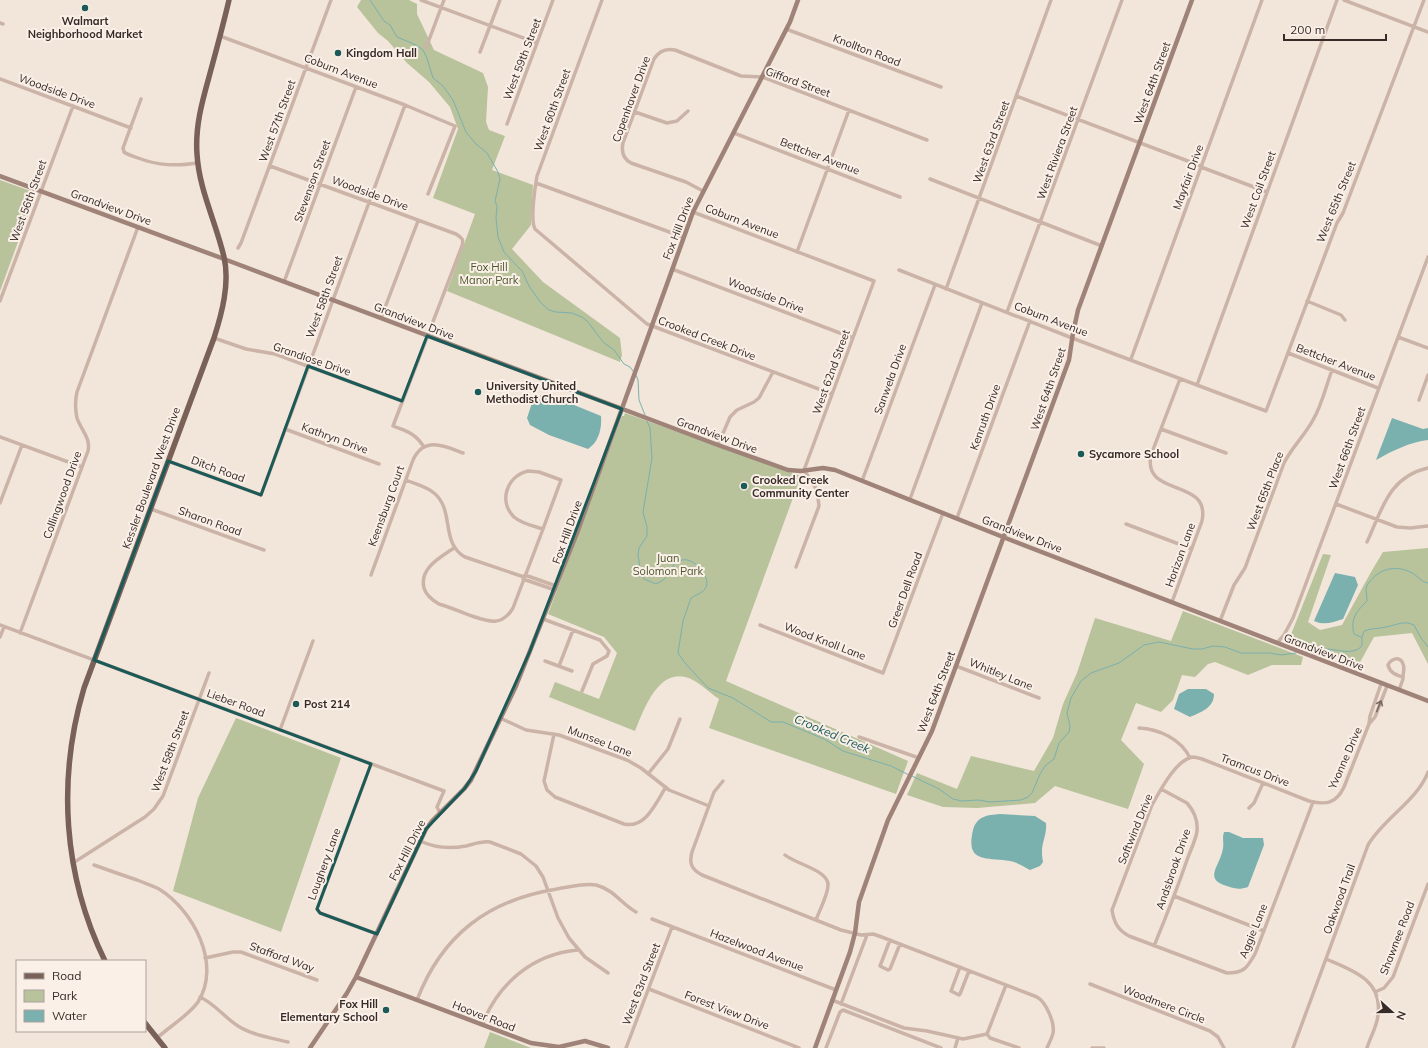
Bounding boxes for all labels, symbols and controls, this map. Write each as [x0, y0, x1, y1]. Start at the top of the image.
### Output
marker: Walmart Neighborhood Market [80, 3, 90, 13]
place label: Walmart Neighborhood Market [28, 14, 142, 41]
street label: West 59th Street [500, 16, 544, 102]
scale bar [1284, 16, 1386, 42]
text: 200 m [1290, 22, 1325, 37]
street label: Knollton Road [831, 31, 903, 69]
street label: West 64th Street [1131, 40, 1173, 126]
place label: Kingdom Hall [346, 46, 417, 60]
marker: Kingdom Hall [333, 48, 343, 58]
street label: Coburn Avenue [302, 50, 380, 92]
street label: Copenhaver Drive [609, 54, 653, 144]
street label: Gifford Street [764, 64, 832, 100]
street label: West 60th Street [531, 67, 573, 153]
street label: Woodside Drive [17, 71, 97, 111]
street label: West 57th Street [256, 78, 298, 164]
street label: West 63rd Street [970, 99, 1012, 185]
street label: West Riviera Street [1034, 104, 1080, 202]
street label: Bettcher Avenue [778, 134, 862, 178]
street label: Stevenson Street [291, 138, 333, 224]
street label: Mayfair Drive [1170, 143, 1206, 211]
street label: West Coil Street [1237, 149, 1279, 231]
street label: West 56th Street [7, 158, 49, 244]
street label: West 65th Street [1313, 159, 1359, 245]
street label: Woodside Drive [330, 173, 410, 213]
street label: Grandview Drive [69, 186, 153, 228]
street label: Fox Hill Drive [660, 194, 696, 262]
street label: Coburn Avenue [703, 200, 781, 242]
street label: West 58th Street [303, 254, 345, 340]
park label: Fox Hill Manor Park [460, 260, 519, 287]
street label: Woodside Drive [726, 274, 806, 316]
street label: Coburn Avenue [1012, 298, 1090, 340]
street label: Grandview Drive [372, 299, 456, 343]
street label: Crooked Creek Drive [656, 313, 758, 363]
street label: West 62nd Street [809, 328, 853, 416]
street label: Grandiose Drive [271, 339, 353, 379]
street label: Bettcher Avenue [1294, 340, 1378, 384]
street label: Sanwela Drive [871, 342, 909, 416]
street label: West 64th Street [1027, 346, 1069, 432]
place label: University United Methodist Church [486, 379, 578, 406]
street label: Kenruth Drive [967, 382, 1003, 452]
marker: University United Methodist Church [473, 387, 483, 397]
street label: Kessler Boulevard West Drive [119, 405, 183, 551]
street label: West 66th Street [1326, 405, 1368, 491]
street label: Grandview Drive [675, 414, 759, 456]
street label: Kathryn Drive [300, 419, 370, 457]
place label: Sycamore School [1089, 447, 1179, 461]
street label: Collingwood Drive [40, 449, 84, 541]
marker: Sycamore School [1076, 449, 1086, 459]
street label: West 65th Place [1243, 449, 1287, 533]
street label: Ditch Road [189, 453, 247, 485]
street label: Keensburg Court [365, 464, 407, 548]
place label: Crooked Creek Community Center [752, 473, 850, 500]
marker: Crooked Creek Community Center [739, 481, 749, 491]
street label: Fox Hill Drive [549, 498, 585, 566]
street label: Sharon Road [176, 503, 244, 539]
street label: Grandview Drive [980, 512, 1064, 556]
street label: Horizon Lane [1162, 521, 1198, 589]
street label: Greer Dell Road [885, 550, 925, 630]
park label: Juan Solomon Park [633, 551, 704, 578]
street label: Wood Knoll Lane [782, 619, 868, 663]
street label: Grandview Drive [1282, 630, 1366, 674]
street label: West 64th Street [914, 649, 958, 735]
street label: Whitley Lane [967, 655, 1035, 693]
street label: Lieber Road [205, 686, 267, 720]
place label: Post 214 [304, 697, 350, 711]
marker: Post 214 [291, 699, 301, 709]
one-way arrow [1376, 700, 1384, 712]
street label: West 58th Street [148, 708, 192, 794]
water label: Crooked Creek [792, 711, 873, 757]
street label: Munsee Lane [566, 722, 634, 760]
street label: Yvonne Drive [1325, 725, 1365, 792]
street label: Tramcus Drive [1219, 750, 1291, 790]
street label: Softwind Drive [1114, 792, 1156, 866]
street label: Fox Hill Drive [386, 817, 428, 883]
street label: Loughery Lane [304, 826, 344, 902]
street label: Andsbrook Drive [1153, 827, 1193, 911]
street label: Oakwood Trail [1320, 862, 1358, 936]
street label: Shawnee Road [1377, 899, 1417, 977]
street label: Aggie Lane [1236, 902, 1270, 960]
street label: Hazelwood Avenue [708, 926, 806, 974]
street label: Stafford Way [248, 939, 317, 975]
street label: West 63rd Street [619, 941, 663, 1027]
legend [16, 960, 146, 1032]
text: Road [52, 968, 81, 983]
street label: Woodmere Circle [1121, 982, 1207, 1026]
street label: Forest View Drive [683, 987, 771, 1033]
text: Park [52, 988, 78, 1003]
north arrow [1372, 992, 1412, 1032]
place label: Fox Hill Elementary School [280, 997, 378, 1024]
street label: Hoover Road [450, 998, 518, 1034]
marker: Fox Hill Elementary School [381, 1005, 391, 1015]
text: Water [52, 1008, 88, 1023]
text: N [1393, 1009, 1409, 1022]

